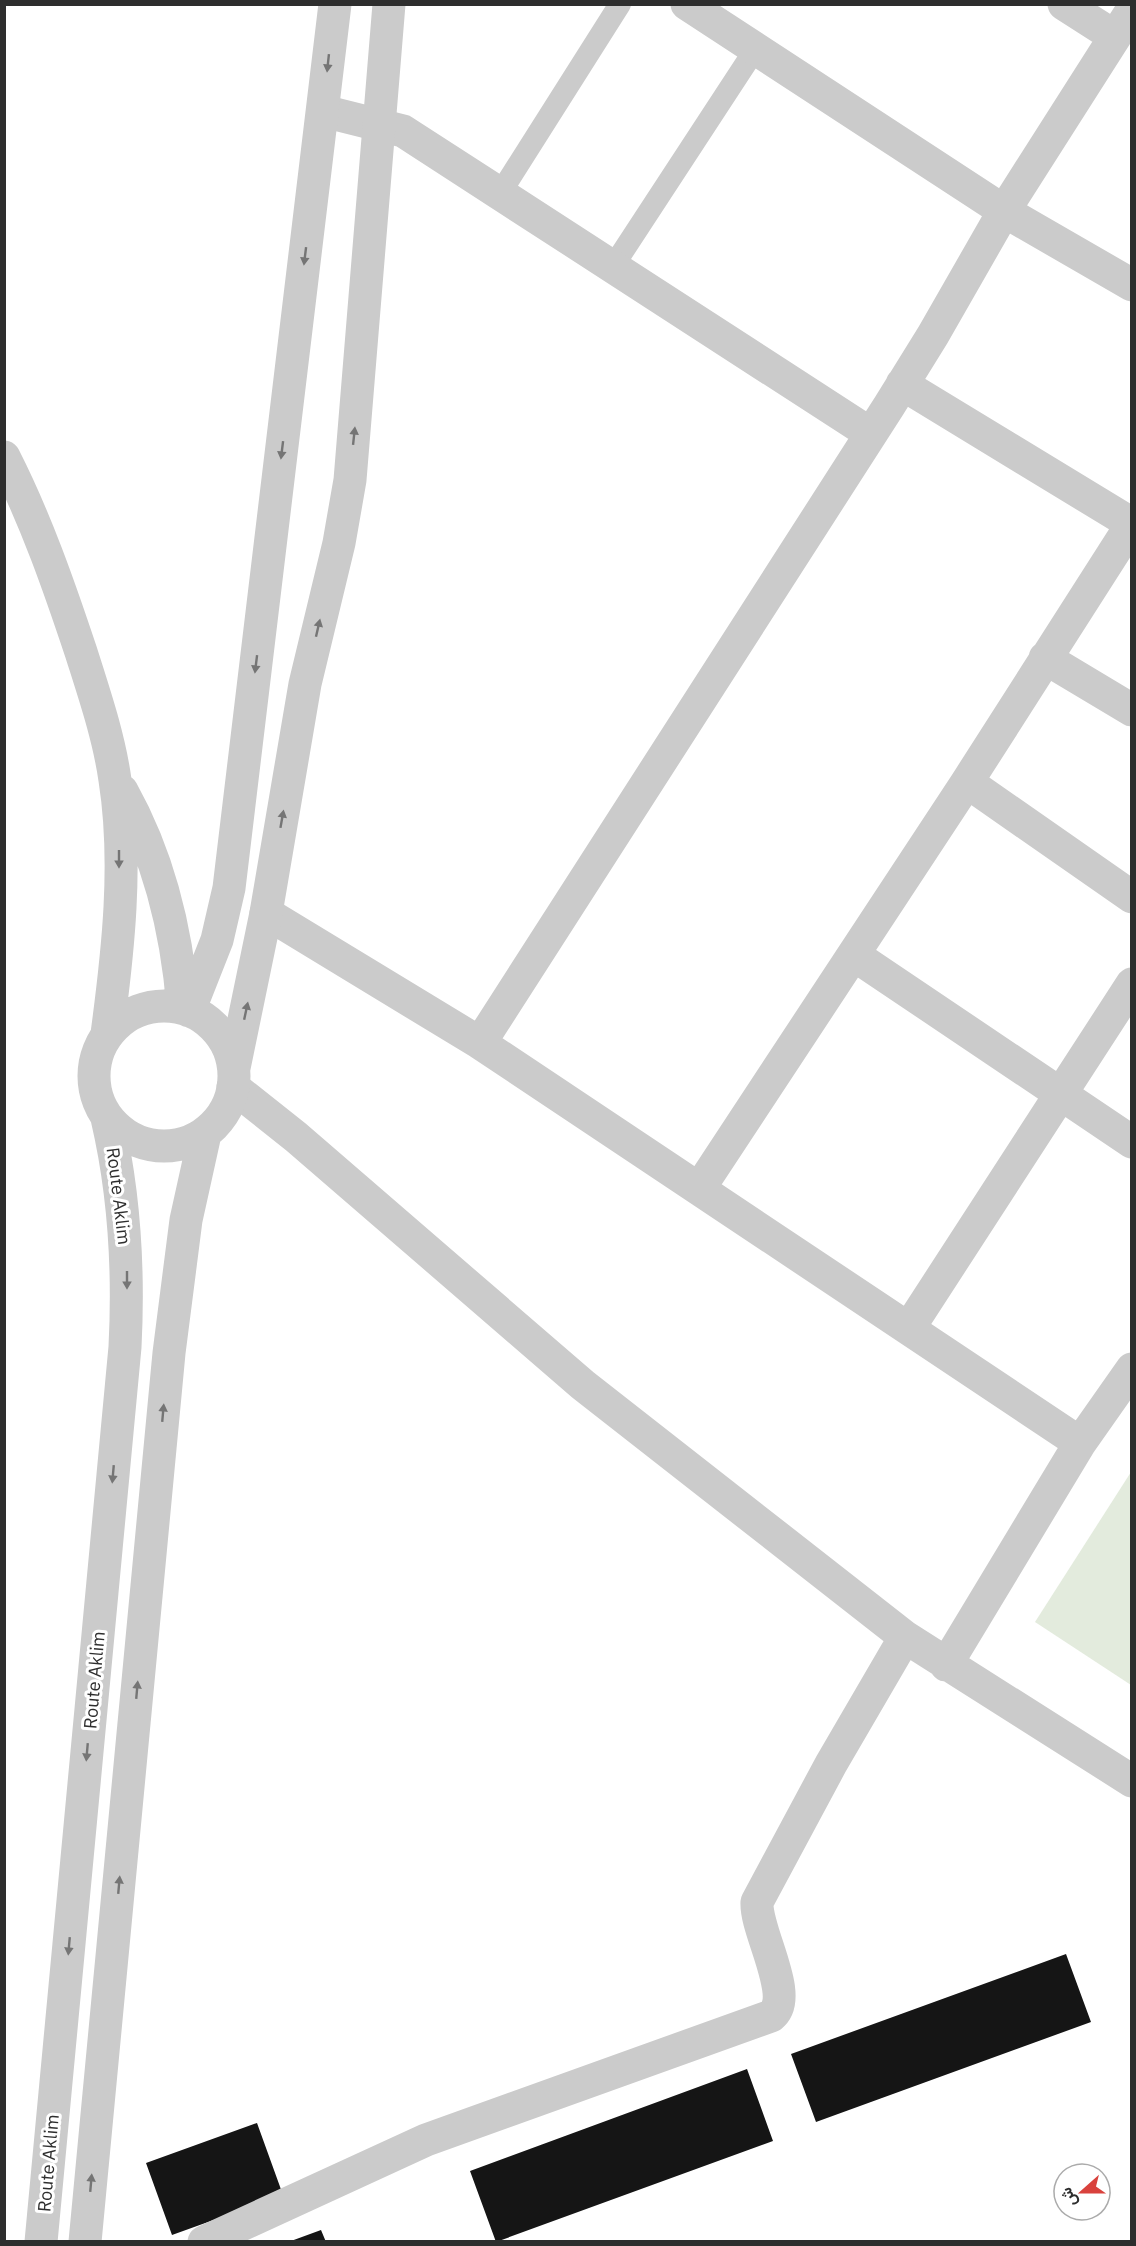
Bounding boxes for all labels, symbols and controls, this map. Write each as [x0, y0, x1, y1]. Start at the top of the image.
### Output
one-way arrow [324, 53, 333, 72]
one-way arrow [301, 247, 310, 266]
one-way arrow [349, 427, 359, 446]
one-way arrow [277, 440, 287, 459]
one-way arrow [314, 618, 324, 637]
one-way arrow [252, 655, 261, 674]
one-way arrow [278, 809, 287, 828]
one-way arrow [114, 849, 124, 868]
one-way arrow [242, 1001, 251, 1020]
street label: Route Aklim [102, 1146, 136, 1246]
one-way arrow [122, 1271, 132, 1290]
one-way arrow [158, 1403, 168, 1422]
one-way arrow [108, 1465, 118, 1484]
street label: Route Aklim [78, 1630, 110, 1730]
one-way arrow [132, 1681, 142, 1700]
one-way arrow [82, 1743, 92, 1762]
one-way arrow [114, 1875, 124, 1894]
one-way arrow [64, 1937, 74, 1956]
street label: Route Aklim [32, 2113, 64, 2213]
north arrow [1052, 2162, 1112, 2222]
one-way arrow [86, 2174, 96, 2193]
text: ش [1055, 2185, 1081, 2210]

